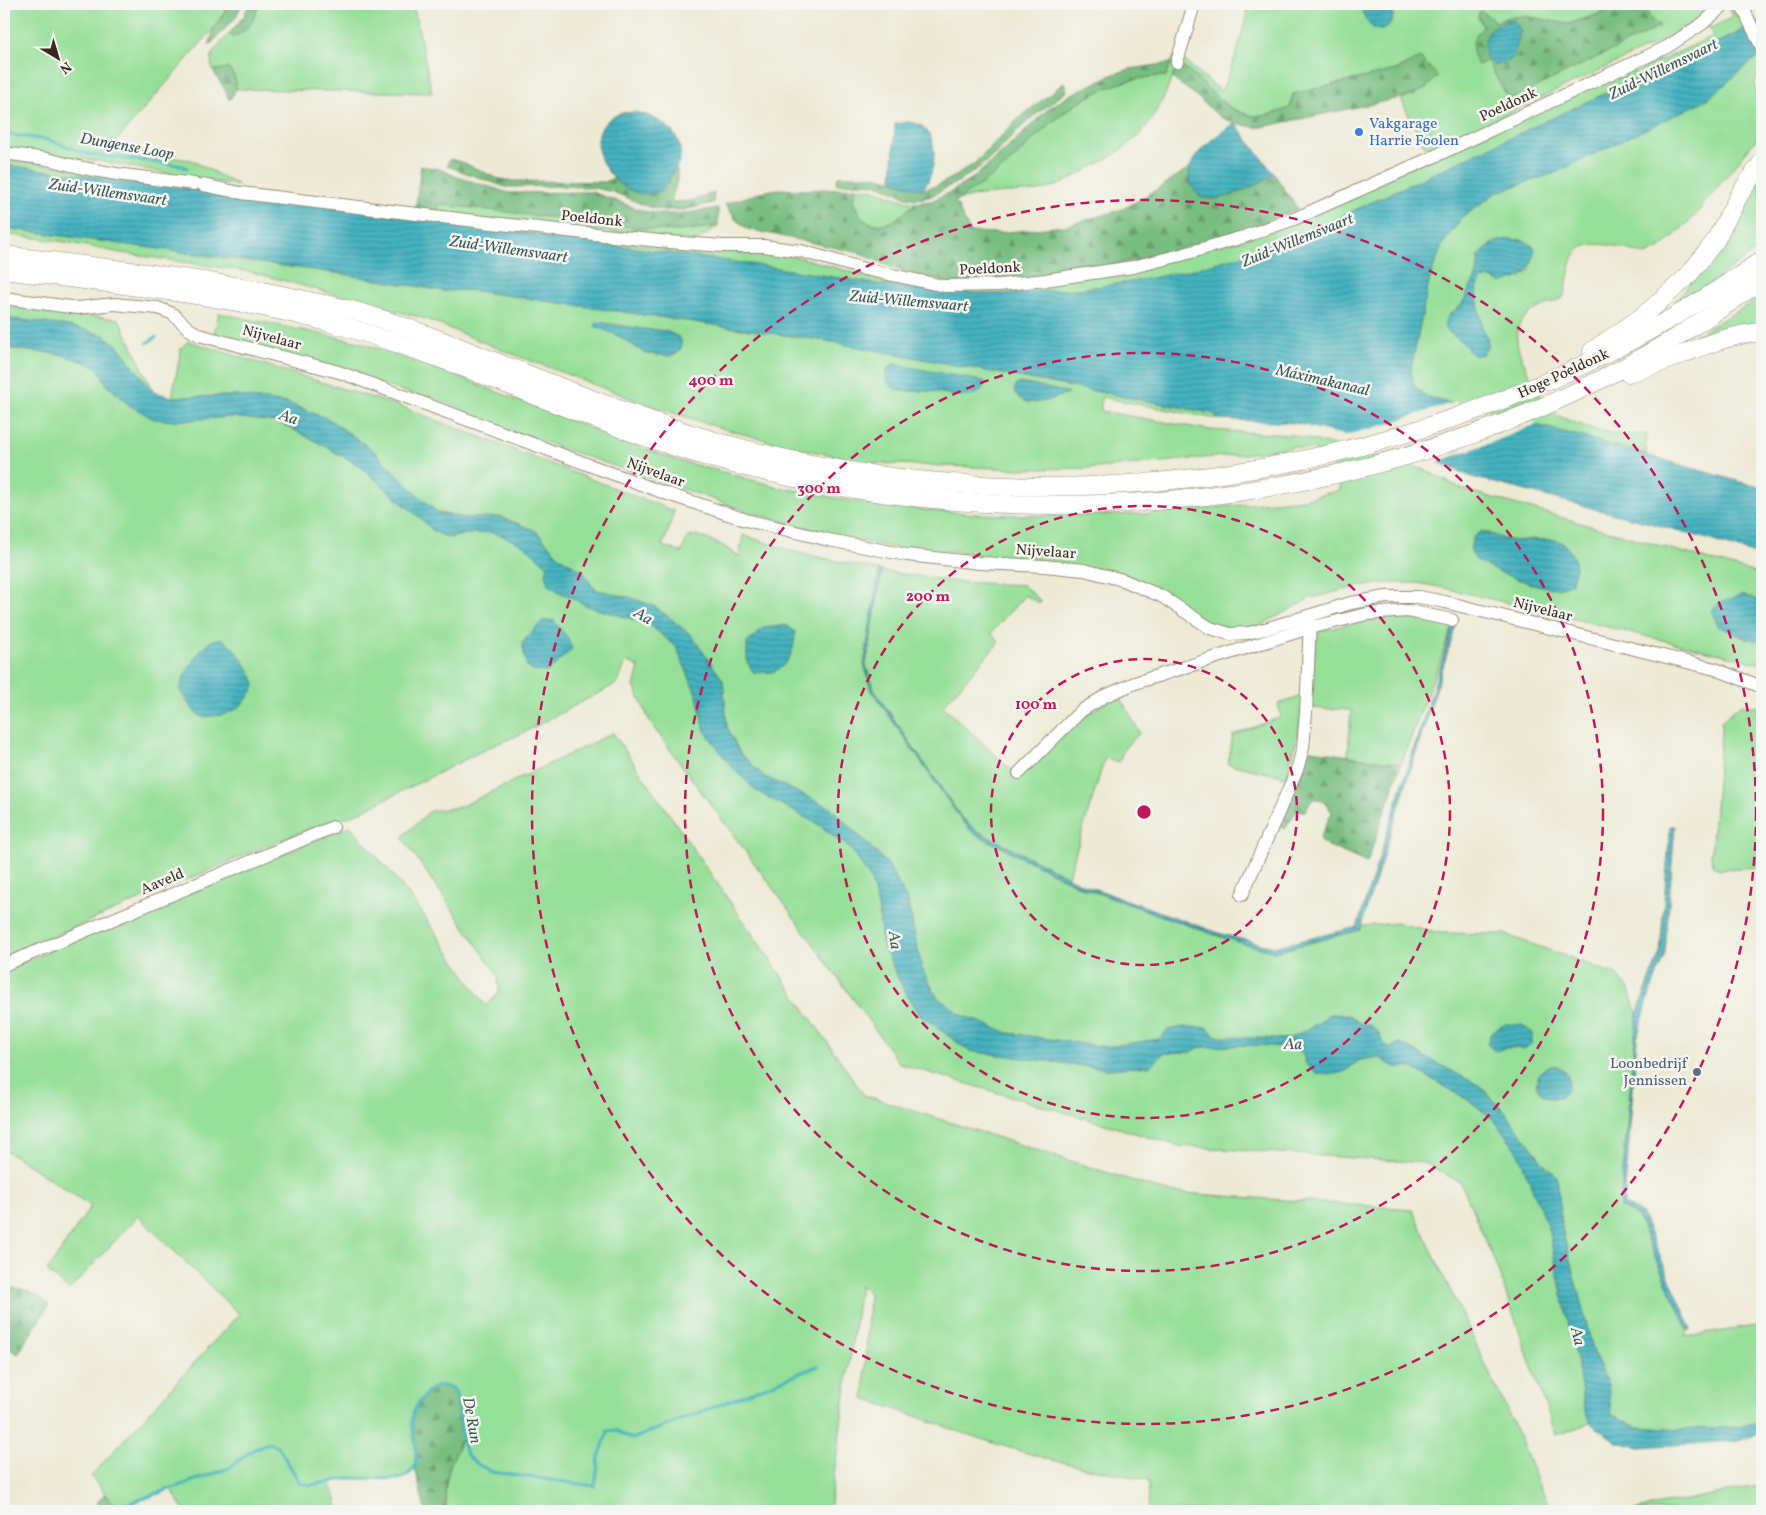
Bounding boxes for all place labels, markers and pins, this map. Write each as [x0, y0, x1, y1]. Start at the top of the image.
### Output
place label: Vakgarage Harrie Foolen [1369, 114, 1459, 152]
marker: Vakgarage Harrie Foolen [1353, 126, 1365, 138]
centre of rings [1135, 803, 1153, 821]
place label: Loonbedrijf Jennissen [1610, 1054, 1689, 1092]
marker: Loonbedrijf Jennissen [1691, 1066, 1703, 1078]

